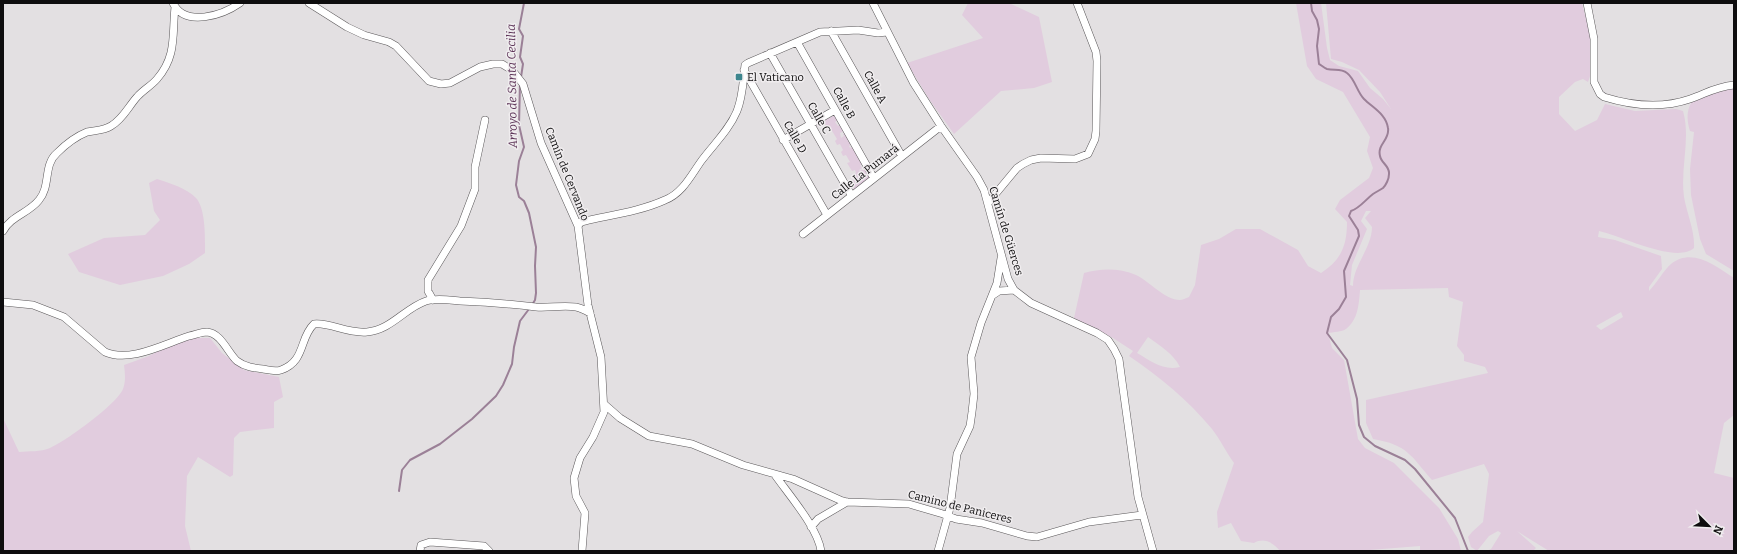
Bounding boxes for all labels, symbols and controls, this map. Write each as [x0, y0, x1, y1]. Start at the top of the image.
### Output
water label: Arroyo de Santa Cecilia [504, 24, 520, 149]
street label: Calle A [861, 68, 889, 106]
place label: El Vaticano [747, 71, 804, 84]
marker: El Vaticano [734, 72, 744, 82]
street label: Calle B [830, 85, 858, 121]
street label: Calle C [805, 100, 833, 136]
street label: Calle D [781, 118, 810, 156]
street label: Camín de Cervando [542, 125, 592, 223]
street label: Calle La Pumará [829, 142, 901, 202]
street label: Camín de Güerces [986, 185, 1026, 277]
street label: Camino de Paniceres [907, 488, 1013, 526]
north arrow [1689, 506, 1729, 546]
text: N [1710, 523, 1725, 537]

